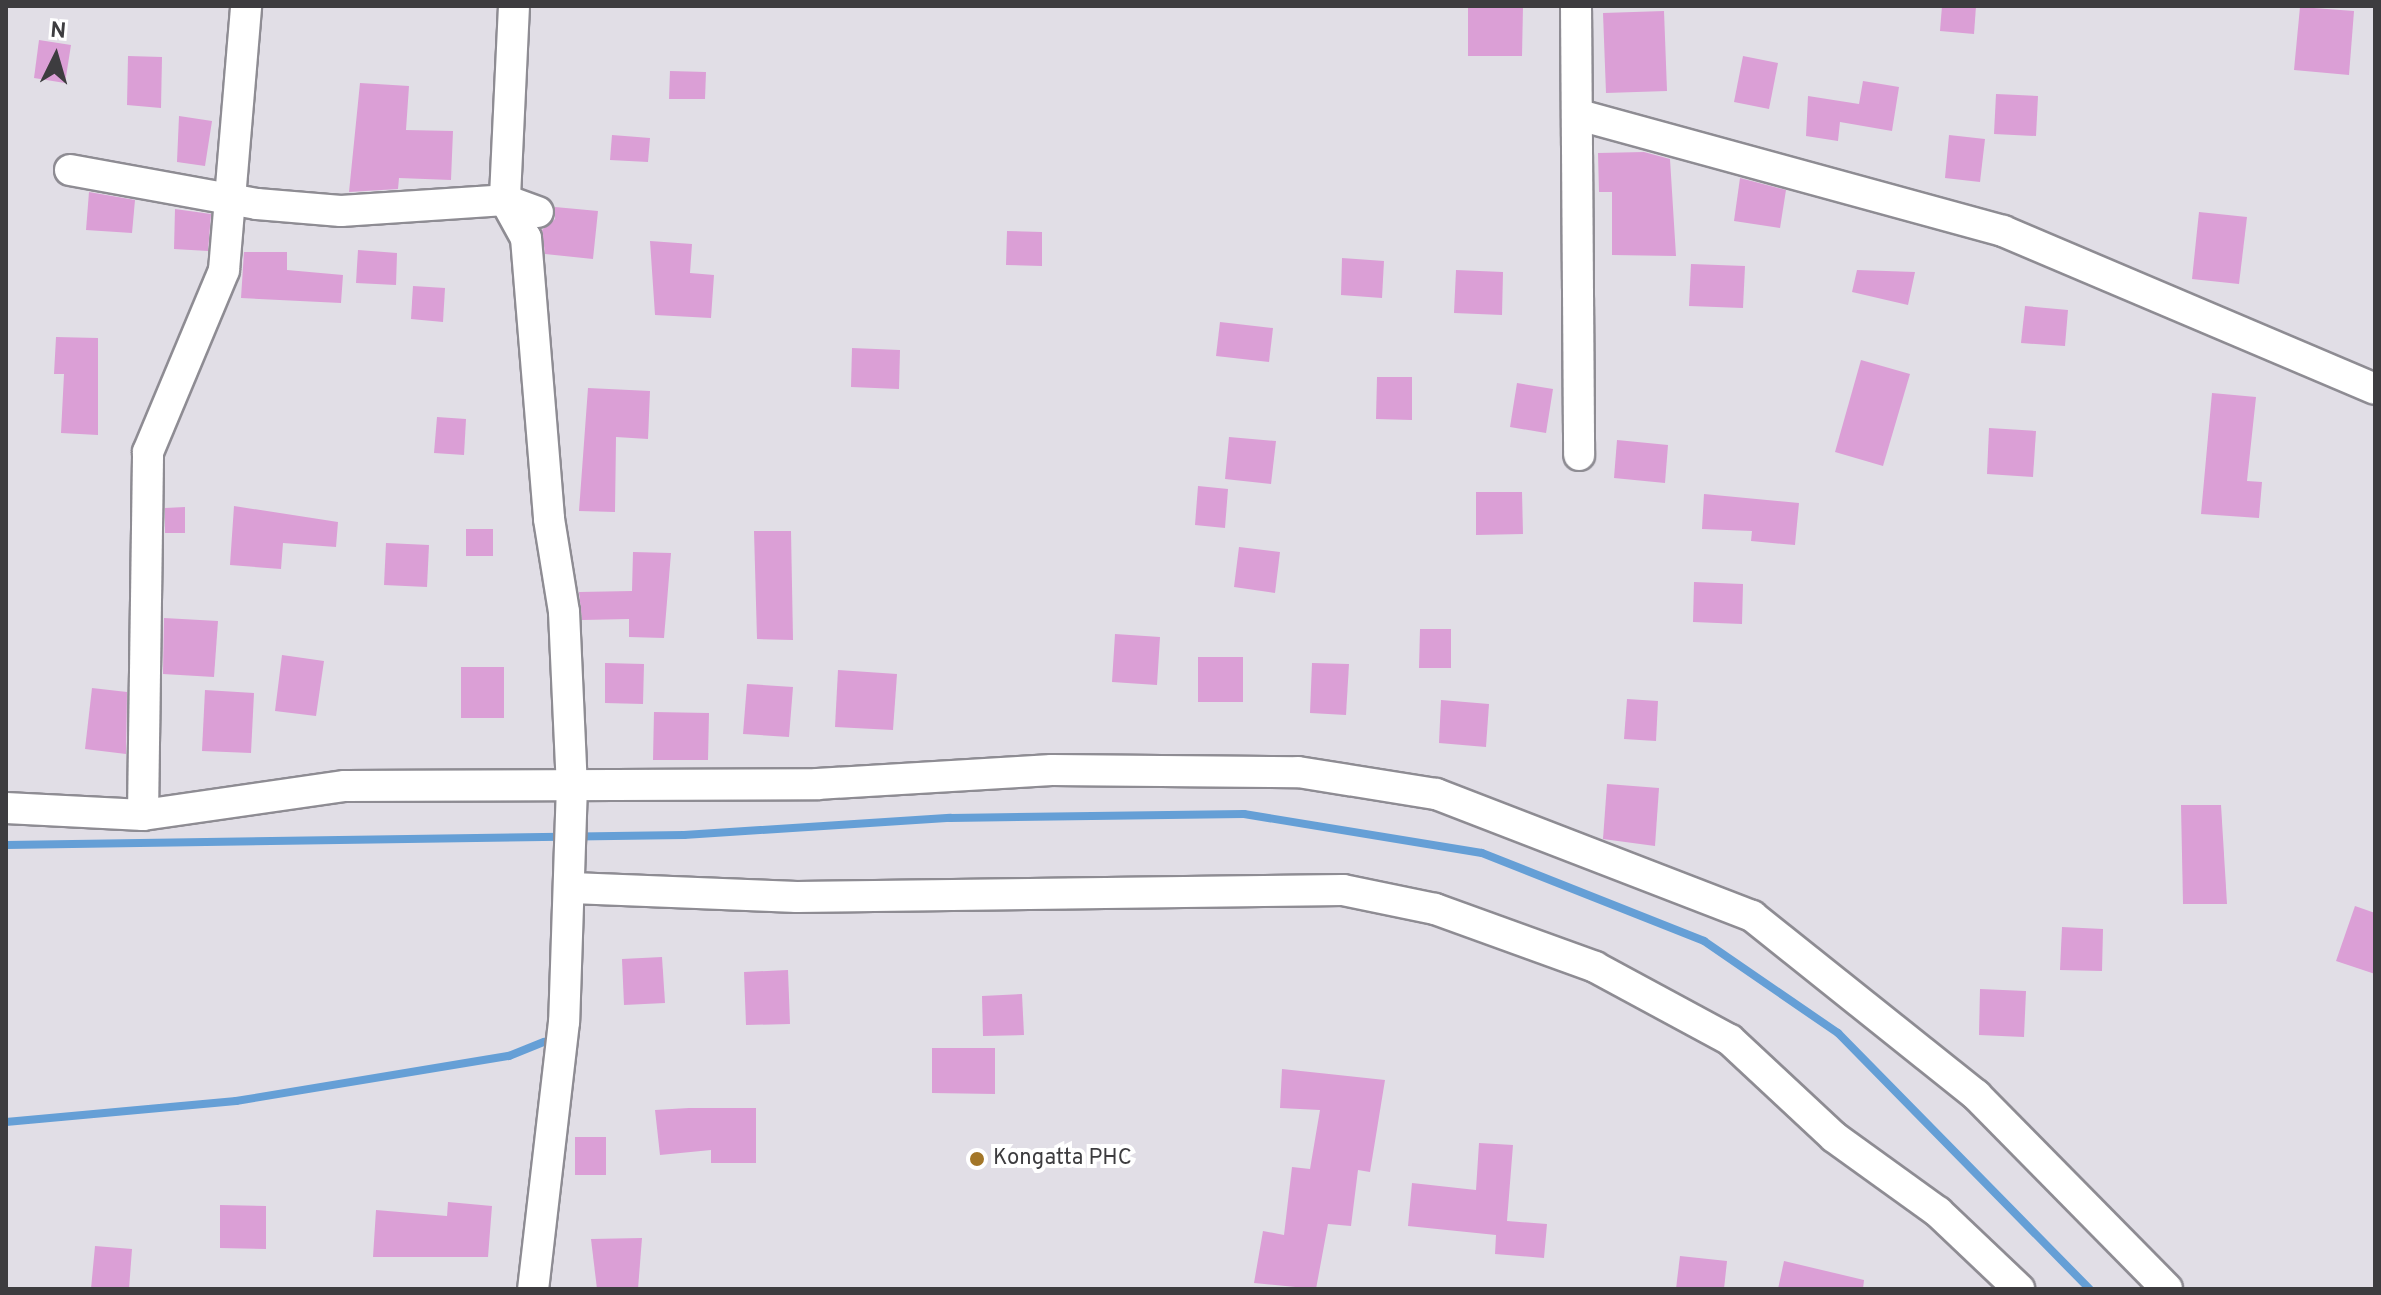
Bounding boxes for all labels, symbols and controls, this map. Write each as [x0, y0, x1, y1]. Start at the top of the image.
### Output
north arrow [16, 16, 96, 96]
text: N [49, 17, 67, 46]
place label: Kongatta PHC [993, 1146, 1132, 1172]
marker: Kongatta PHC [968, 1150, 986, 1168]

